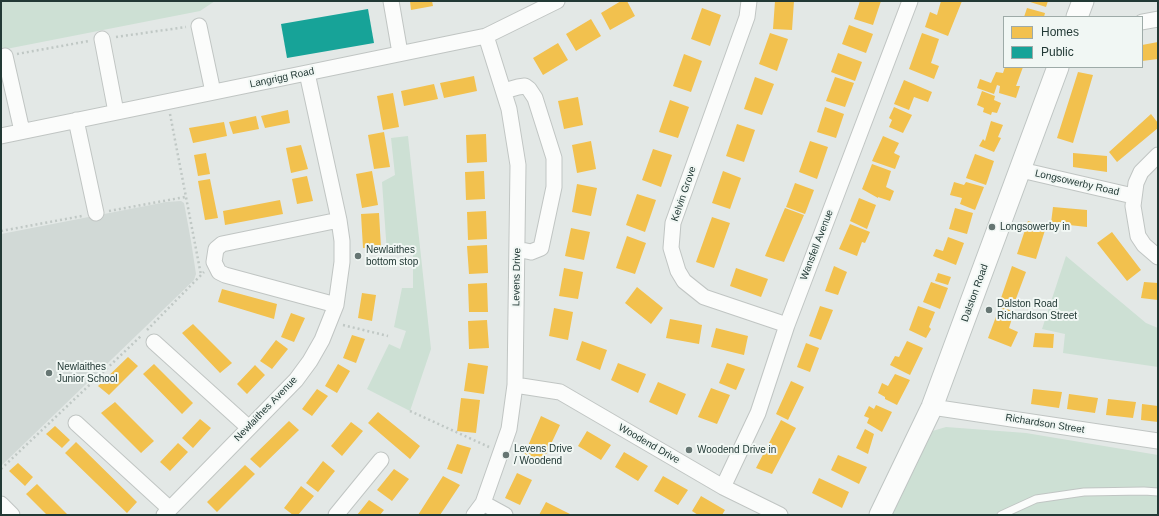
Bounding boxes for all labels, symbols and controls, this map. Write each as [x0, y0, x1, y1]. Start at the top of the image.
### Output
legend [1003, 16, 1143, 68]
text: Homes [1041, 25, 1079, 39]
text: Public [1041, 45, 1074, 59]
street label: Langrigg Road [249, 65, 315, 91]
street label: Kelvin Grove [669, 165, 699, 223]
street label: Longsowerby Road [1034, 167, 1120, 199]
street label: Wansfell Avenue [798, 208, 836, 282]
place label: Longsowerby in [1000, 221, 1070, 233]
marker: Longsowerby in [987, 222, 997, 232]
place label: Newlaithes bottom stop [366, 244, 418, 268]
street label: Levens Drive [510, 248, 524, 306]
marker: Newlaithes bottom stop [353, 251, 363, 261]
street label: Dalston Road [959, 262, 991, 324]
place label: Dalston Road Richardson Street [997, 298, 1077, 322]
marker: Dalston Road Richardson Street [984, 305, 994, 315]
place label: Newlaithes Junior School [57, 361, 118, 384]
marker: Newlaithes Junior School [44, 368, 54, 378]
street label: Newlaithes Avenue [232, 374, 300, 444]
street label: Richardson Street [1005, 412, 1085, 436]
street label: Woodend Drive [616, 422, 682, 466]
place label: Levens Drive / Woodend [514, 443, 572, 466]
place label: Woodend Drive in [697, 444, 776, 456]
marker: Woodend Drive in [684, 445, 694, 455]
marker: Levens Drive / Woodend [501, 450, 511, 460]

